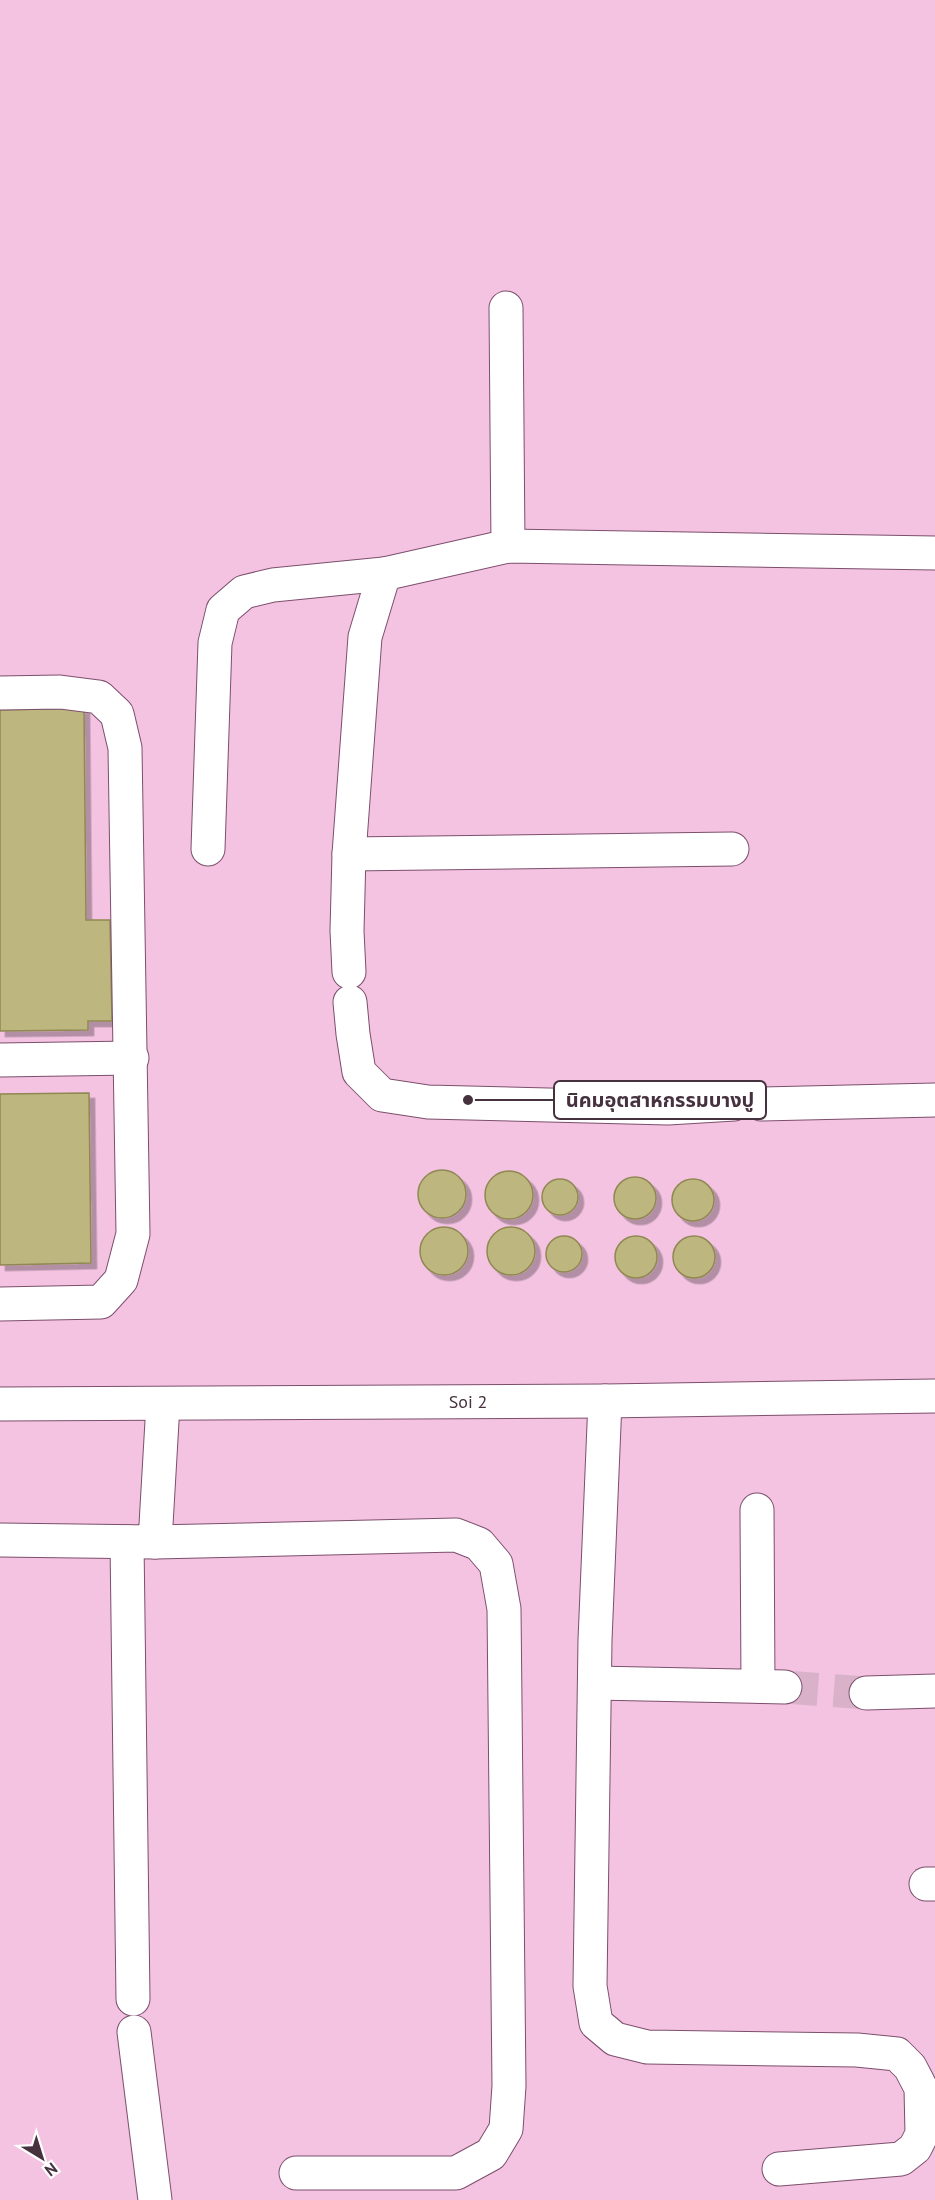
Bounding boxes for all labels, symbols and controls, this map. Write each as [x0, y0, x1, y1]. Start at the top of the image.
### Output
callout: นิคมอุตสาหกรรมบางปู [554, 1081, 766, 1119]
text: นิคมอุตสาหกรรมบางปู [566, 1087, 754, 1113]
street label: Soi 2 [449, 1390, 487, 1413]
north arrow [12, 2128, 72, 2188]
text: N [41, 2159, 62, 2181]

